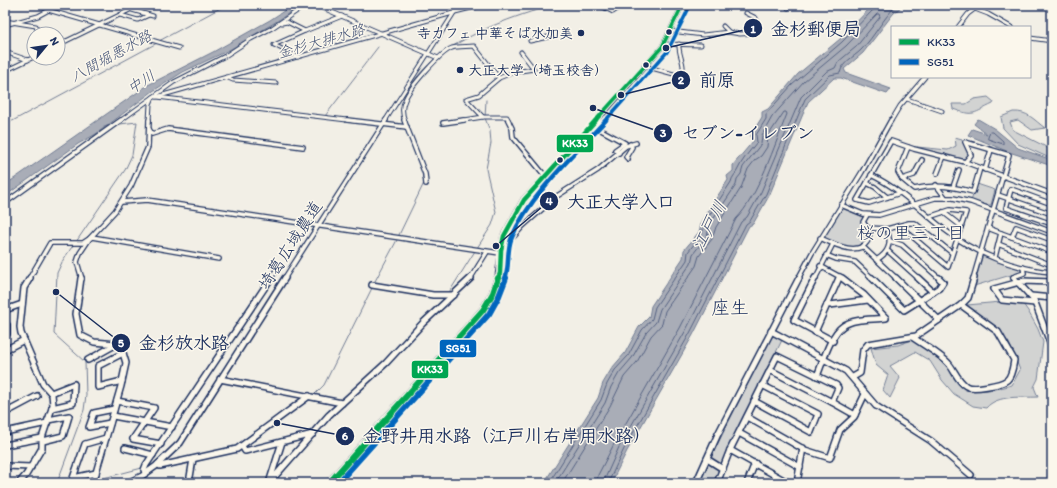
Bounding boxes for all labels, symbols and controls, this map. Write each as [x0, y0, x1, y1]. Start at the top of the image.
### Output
callout: 金杉郵便局 [743, 13, 869, 43]
text: 金杉郵便局 [771, 18, 861, 40]
water label: 金杉大排水路 [275, 20, 368, 62]
text: 1 [750, 22, 756, 36]
place label: 寺カフェ 中華そば水加美 [417, 25, 573, 42]
north arrow [26, 26, 66, 66]
water label: 八間堀悪水路 [67, 26, 156, 86]
legend [891, 26, 1031, 78]
unlabelled marker [664, 27, 674, 37]
marker: 寺カフェ 中華そば水加美 [576, 28, 586, 38]
text: N [47, 35, 62, 48]
text: KK33 [927, 35, 956, 49]
text: SG51 [927, 55, 954, 69]
unlabelled marker [641, 60, 651, 70]
place label: 大正大学（埼玉校舎） [468, 62, 608, 79]
marker: 大正大学（埼玉校舎） [455, 65, 465, 75]
callout: 前原 [671, 65, 743, 95]
water label: 中川 [124, 66, 158, 98]
text: 前原 [699, 69, 735, 91]
text: 2 [678, 73, 685, 87]
callout: セブン-イレブン [653, 118, 822, 148]
text: セブン-イレブン [681, 122, 815, 144]
text: 3 [660, 126, 667, 140]
line badge: KK33 [556, 134, 594, 153]
text: KK33 [562, 137, 588, 150]
unlabelled marker [555, 155, 565, 165]
callout: 大正大学入口 [539, 186, 683, 216]
text: 大正大学入口 [567, 191, 675, 213]
text: 4 [545, 194, 553, 208]
street label: 埼葛広域農道 [254, 197, 326, 293]
water label: 江戸川 [687, 197, 731, 255]
district label: 桜の里三丁目 [857, 222, 965, 244]
district label: 座生 [711, 296, 749, 319]
callout: 金杉放水路 [111, 328, 237, 358]
text: 金杉放水路 [139, 332, 229, 354]
text: 5 [118, 336, 125, 350]
line badge: SG51 [439, 339, 477, 358]
text: SG51 [446, 342, 471, 355]
line badge: KK33 [411, 360, 449, 379]
text: KK33 [417, 363, 443, 376]
callout: 金野井用水路（江戸川右岸用水路） [335, 421, 659, 451]
text: 金野井用水路（江戸川右岸用水路） [363, 425, 651, 447]
text: 6 [342, 429, 349, 443]

